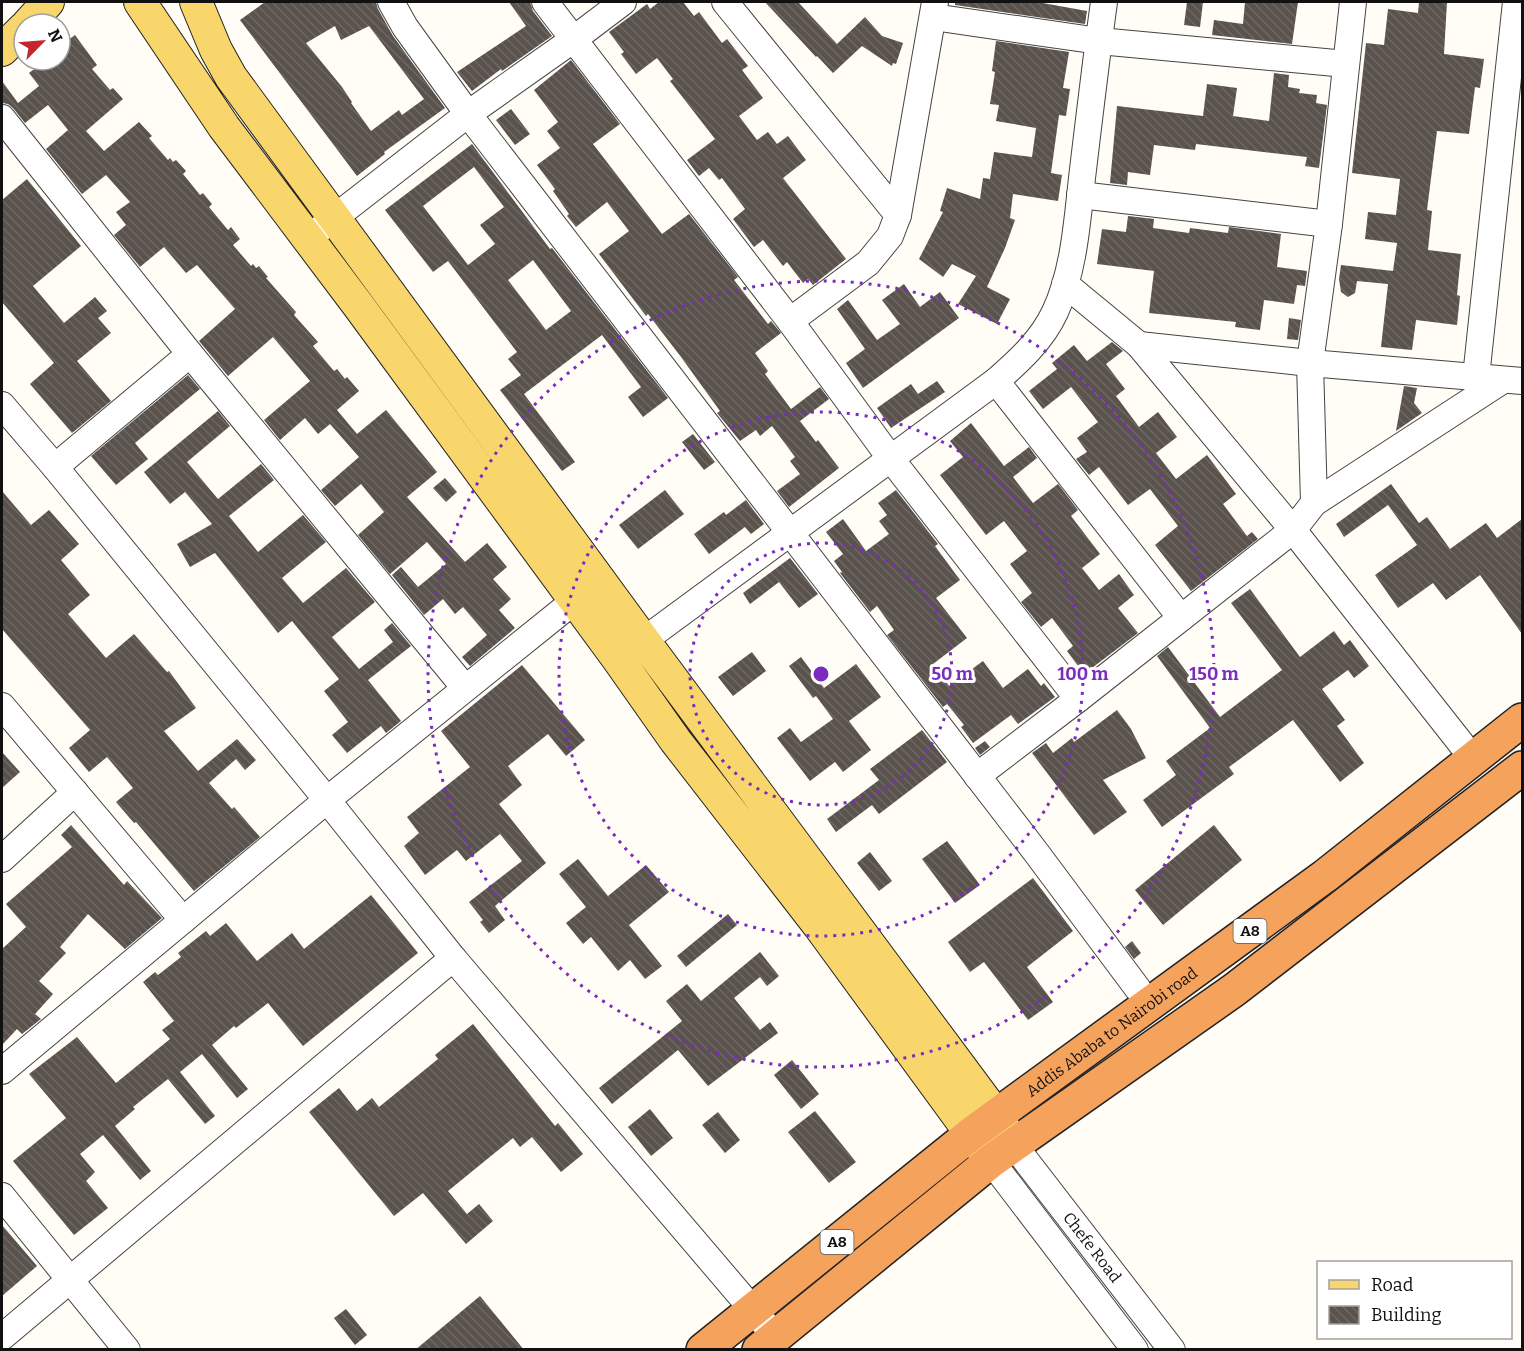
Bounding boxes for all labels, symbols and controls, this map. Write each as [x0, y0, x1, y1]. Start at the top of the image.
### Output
north arrow [12, 12, 72, 72]
text: N [44, 26, 66, 45]
text: 50 m [931, 663, 973, 685]
text: 100 m [1057, 663, 1109, 685]
text: 150 m [1189, 663, 1239, 685]
centre of rings [811, 664, 831, 684]
road number: A8 [1234, 919, 1266, 943]
street label: Addis Ababa to Nairobi road [1022, 963, 1201, 1100]
street label: Chefe Road [1059, 1208, 1126, 1286]
road number: A8 [820, 1230, 854, 1254]
legend [1317, 1261, 1512, 1339]
text: Road [1371, 1274, 1414, 1296]
text: Building [1371, 1304, 1442, 1326]

